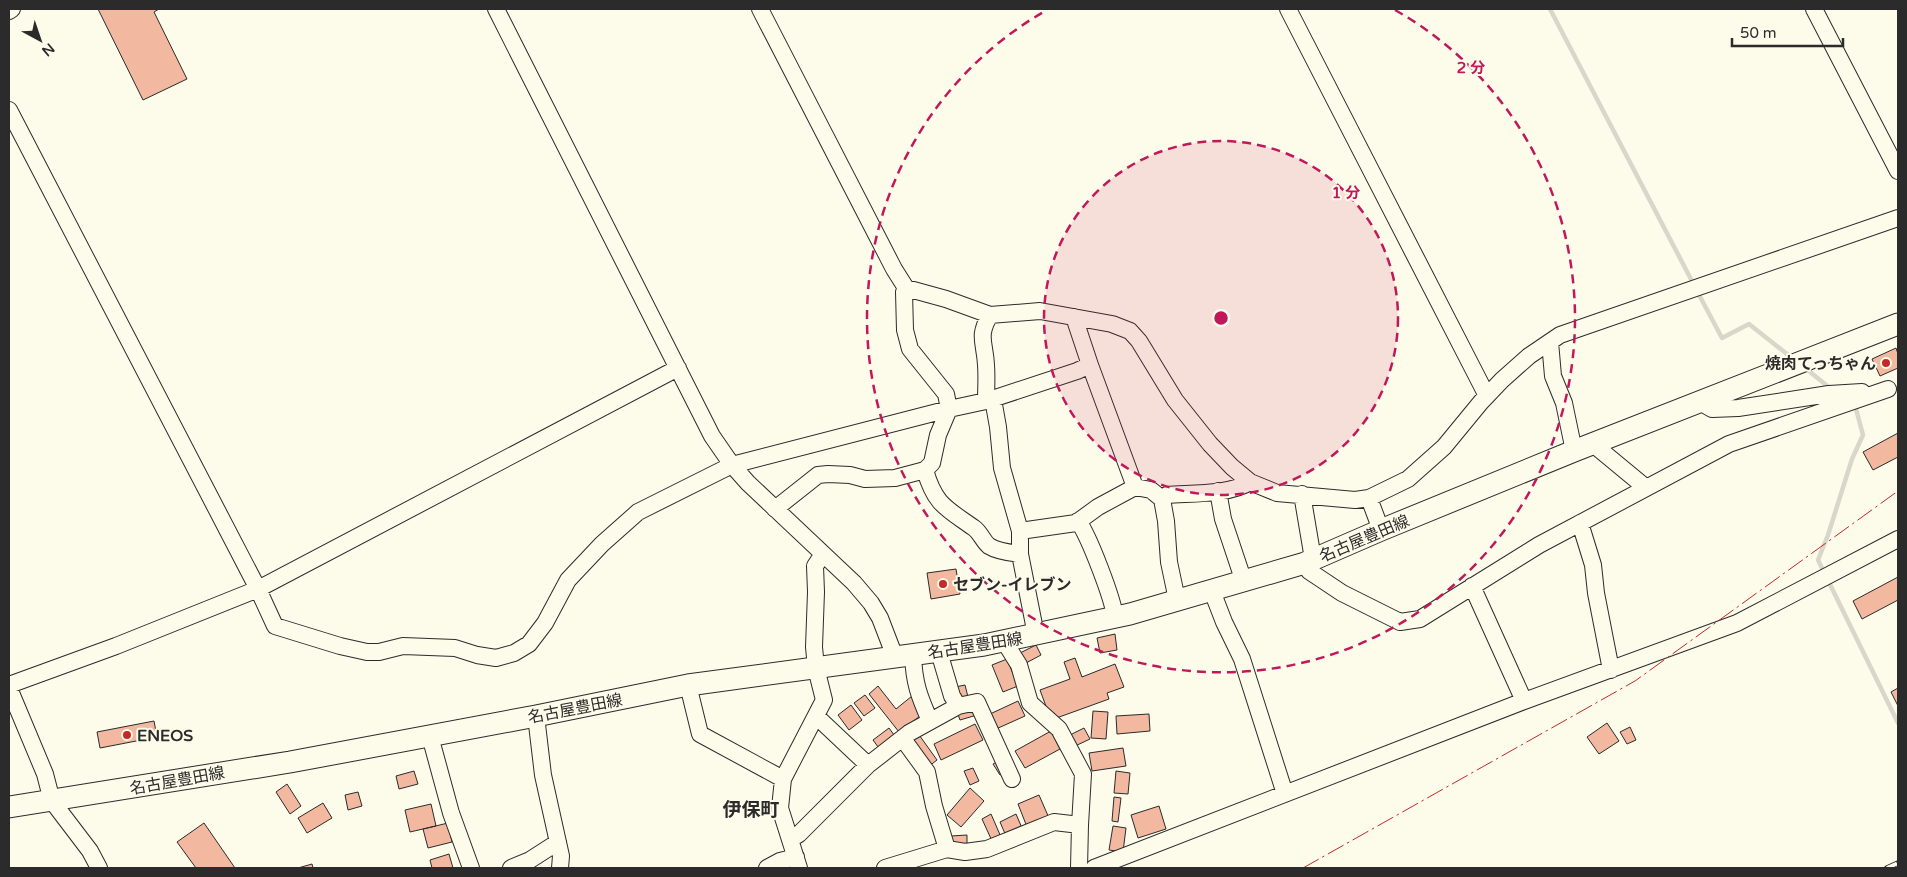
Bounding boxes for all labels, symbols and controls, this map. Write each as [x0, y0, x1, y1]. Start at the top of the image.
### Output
north arrow [15, 15, 65, 65]
scale bar [1732, 15, 1843, 47]
text: 50 m [1740, 24, 1777, 42]
text: N [38, 39, 58, 60]
text: 2 分 [1457, 59, 1485, 77]
text: 1 分 [1332, 184, 1360, 202]
centre of rings [1212, 309, 1230, 327]
place label: 焼肉てっちゃん [1765, 354, 1876, 374]
marker: 焼肉てっちゃん [1880, 357, 1892, 369]
street label: 名古屋豊田線 [1316, 511, 1412, 567]
place label: セブン-イレブン [953, 575, 1072, 595]
marker: セブン-イレブン [937, 578, 949, 590]
street label: 名古屋豊田線 [926, 629, 1024, 663]
street label: 名古屋豊田線 [526, 690, 624, 728]
place label: ENEOS [137, 726, 193, 746]
marker: ENEOS [121, 729, 133, 741]
street label: 名古屋豊田線 [128, 763, 226, 799]
district label: 伊保町 [722, 799, 780, 821]

